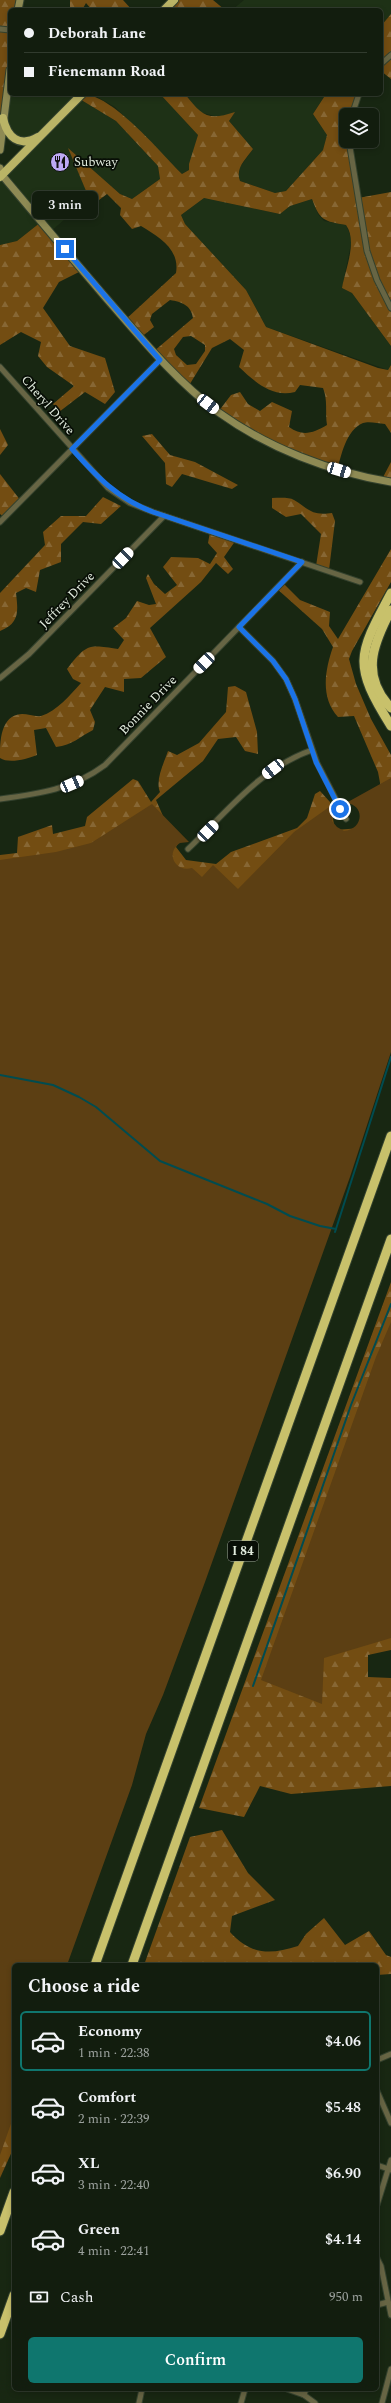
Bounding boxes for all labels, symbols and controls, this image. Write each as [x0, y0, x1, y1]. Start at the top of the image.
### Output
text: Deborah Lane [48, 22, 146, 45]
text: Fienemann Road [48, 60, 166, 83]
map controls [339, 108, 379, 148]
button: layers [339, 108, 379, 148]
restaurant icon: Subway [49, 151, 71, 173]
place label: Subway [74, 152, 119, 172]
callout: 3 min [32, 191, 98, 219]
text: 3 min [48, 195, 82, 215]
route end [56, 240, 74, 258]
street label: Cheryl Drive [16, 371, 80, 439]
car [195, 392, 221, 416]
car [326, 461, 352, 479]
car [110, 545, 136, 571]
street label: Jeffrey Drive [35, 567, 99, 633]
car [191, 650, 217, 676]
street label: Bonnie Drive [114, 671, 182, 739]
car [260, 757, 286, 781]
car [59, 774, 85, 794]
route start [331, 800, 349, 818]
car [195, 818, 221, 844]
road number: I 84 [228, 1541, 258, 1561]
text: Choose a ride [28, 1973, 140, 2000]
text: Economy [78, 2020, 142, 2043]
icon: car [30, 2023, 66, 2059]
text: $4.06 [325, 2030, 361, 2053]
text: 1 min · 22:38 [78, 2043, 150, 2063]
text: Comfort [78, 2086, 136, 2109]
icon: car [30, 2089, 66, 2125]
text: $5.48 [325, 2096, 361, 2119]
text: 2 min · 22:39 [78, 2109, 150, 2129]
text: XL [78, 2152, 99, 2175]
icon: car [30, 2155, 66, 2191]
text: $6.90 [325, 2162, 361, 2185]
text: 3 min · 22:40 [78, 2175, 150, 2195]
text: Green [78, 2218, 120, 2241]
icon: car [30, 2221, 66, 2257]
text: $4.14 [325, 2228, 361, 2251]
text: 4 min · 22:41 [78, 2241, 150, 2261]
icon: cash [28, 2286, 50, 2308]
text: Cash [60, 2286, 93, 2309]
text: 950 m [329, 2287, 363, 2307]
button: Confirm [28, 2337, 363, 2383]

